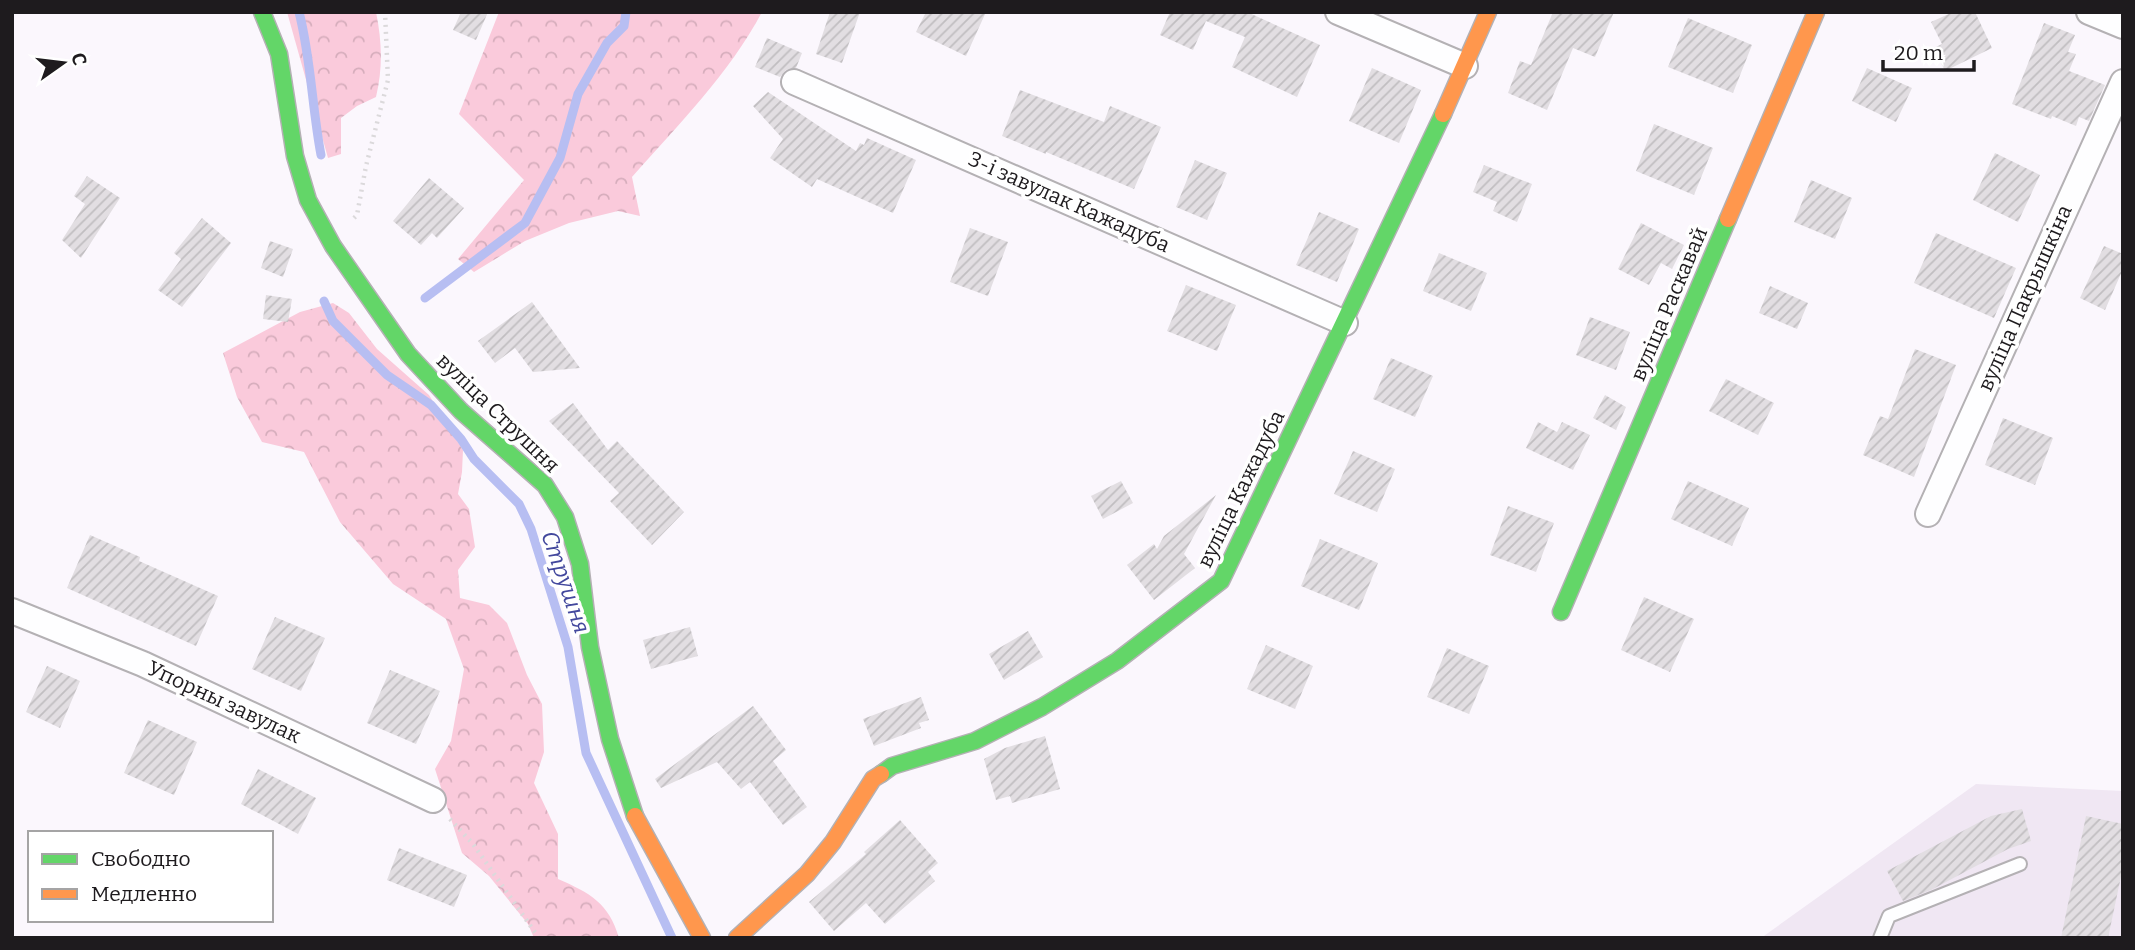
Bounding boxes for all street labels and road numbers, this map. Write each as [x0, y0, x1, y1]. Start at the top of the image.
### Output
street label: 3-і завулак Кажадуба [964, 146, 1174, 258]
street label: вуліца Пакрышкіна [1972, 200, 2078, 395]
street label: вуліца Раскавай [1625, 223, 1713, 385]
street label: вуліца Струшня [431, 348, 565, 478]
street label: вуліца Кажадуба [1192, 406, 1291, 572]
street label: Упорны завулак [143, 655, 306, 749]

